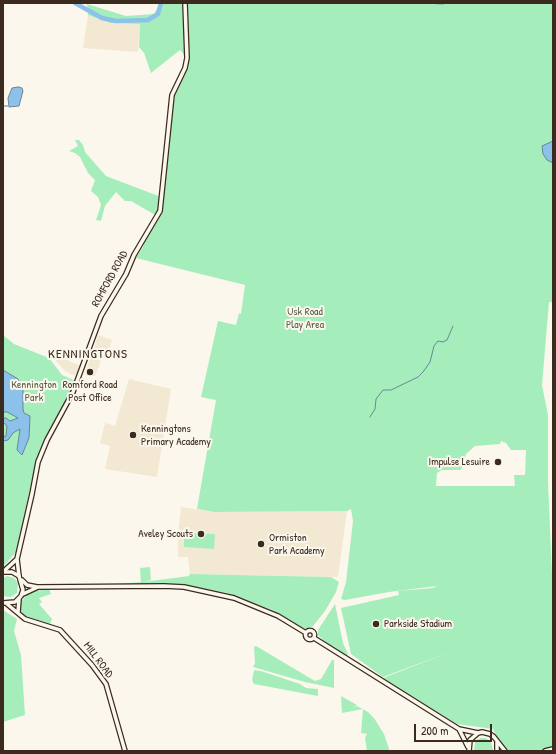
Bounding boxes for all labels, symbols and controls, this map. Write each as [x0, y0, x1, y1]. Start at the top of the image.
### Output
street label: ROMFORD ROAD [89, 249, 131, 309]
park label: Usk Road Play Area [286, 305, 324, 331]
district label: KENNINGTONS [48, 347, 128, 363]
marker: Romford Road Post Office [85, 367, 95, 377]
park label: Kennington Park [11, 378, 57, 404]
place label: Romford Road Post Office [63, 378, 117, 404]
place label: Kenningtons Primary Academy [141, 422, 211, 448]
marker: Kenningtons Primary Academy [128, 430, 138, 440]
place label: Impulse Lesuire [429, 455, 490, 469]
marker: Impulse Lesuire [493, 457, 503, 467]
place label: Aveley Scouts [138, 527, 193, 541]
marker: Aveley Scouts [196, 529, 206, 539]
place label: Ormiston Park Academy [269, 531, 325, 557]
marker: Ormiston Park Academy [256, 539, 266, 549]
place label: Parkside Stadium [384, 617, 452, 631]
marker: Parkside Stadium [371, 619, 381, 629]
street label: MILL ROAD [80, 639, 116, 681]
scale bar [416, 716, 494, 742]
text: 200 m [421, 722, 448, 739]

